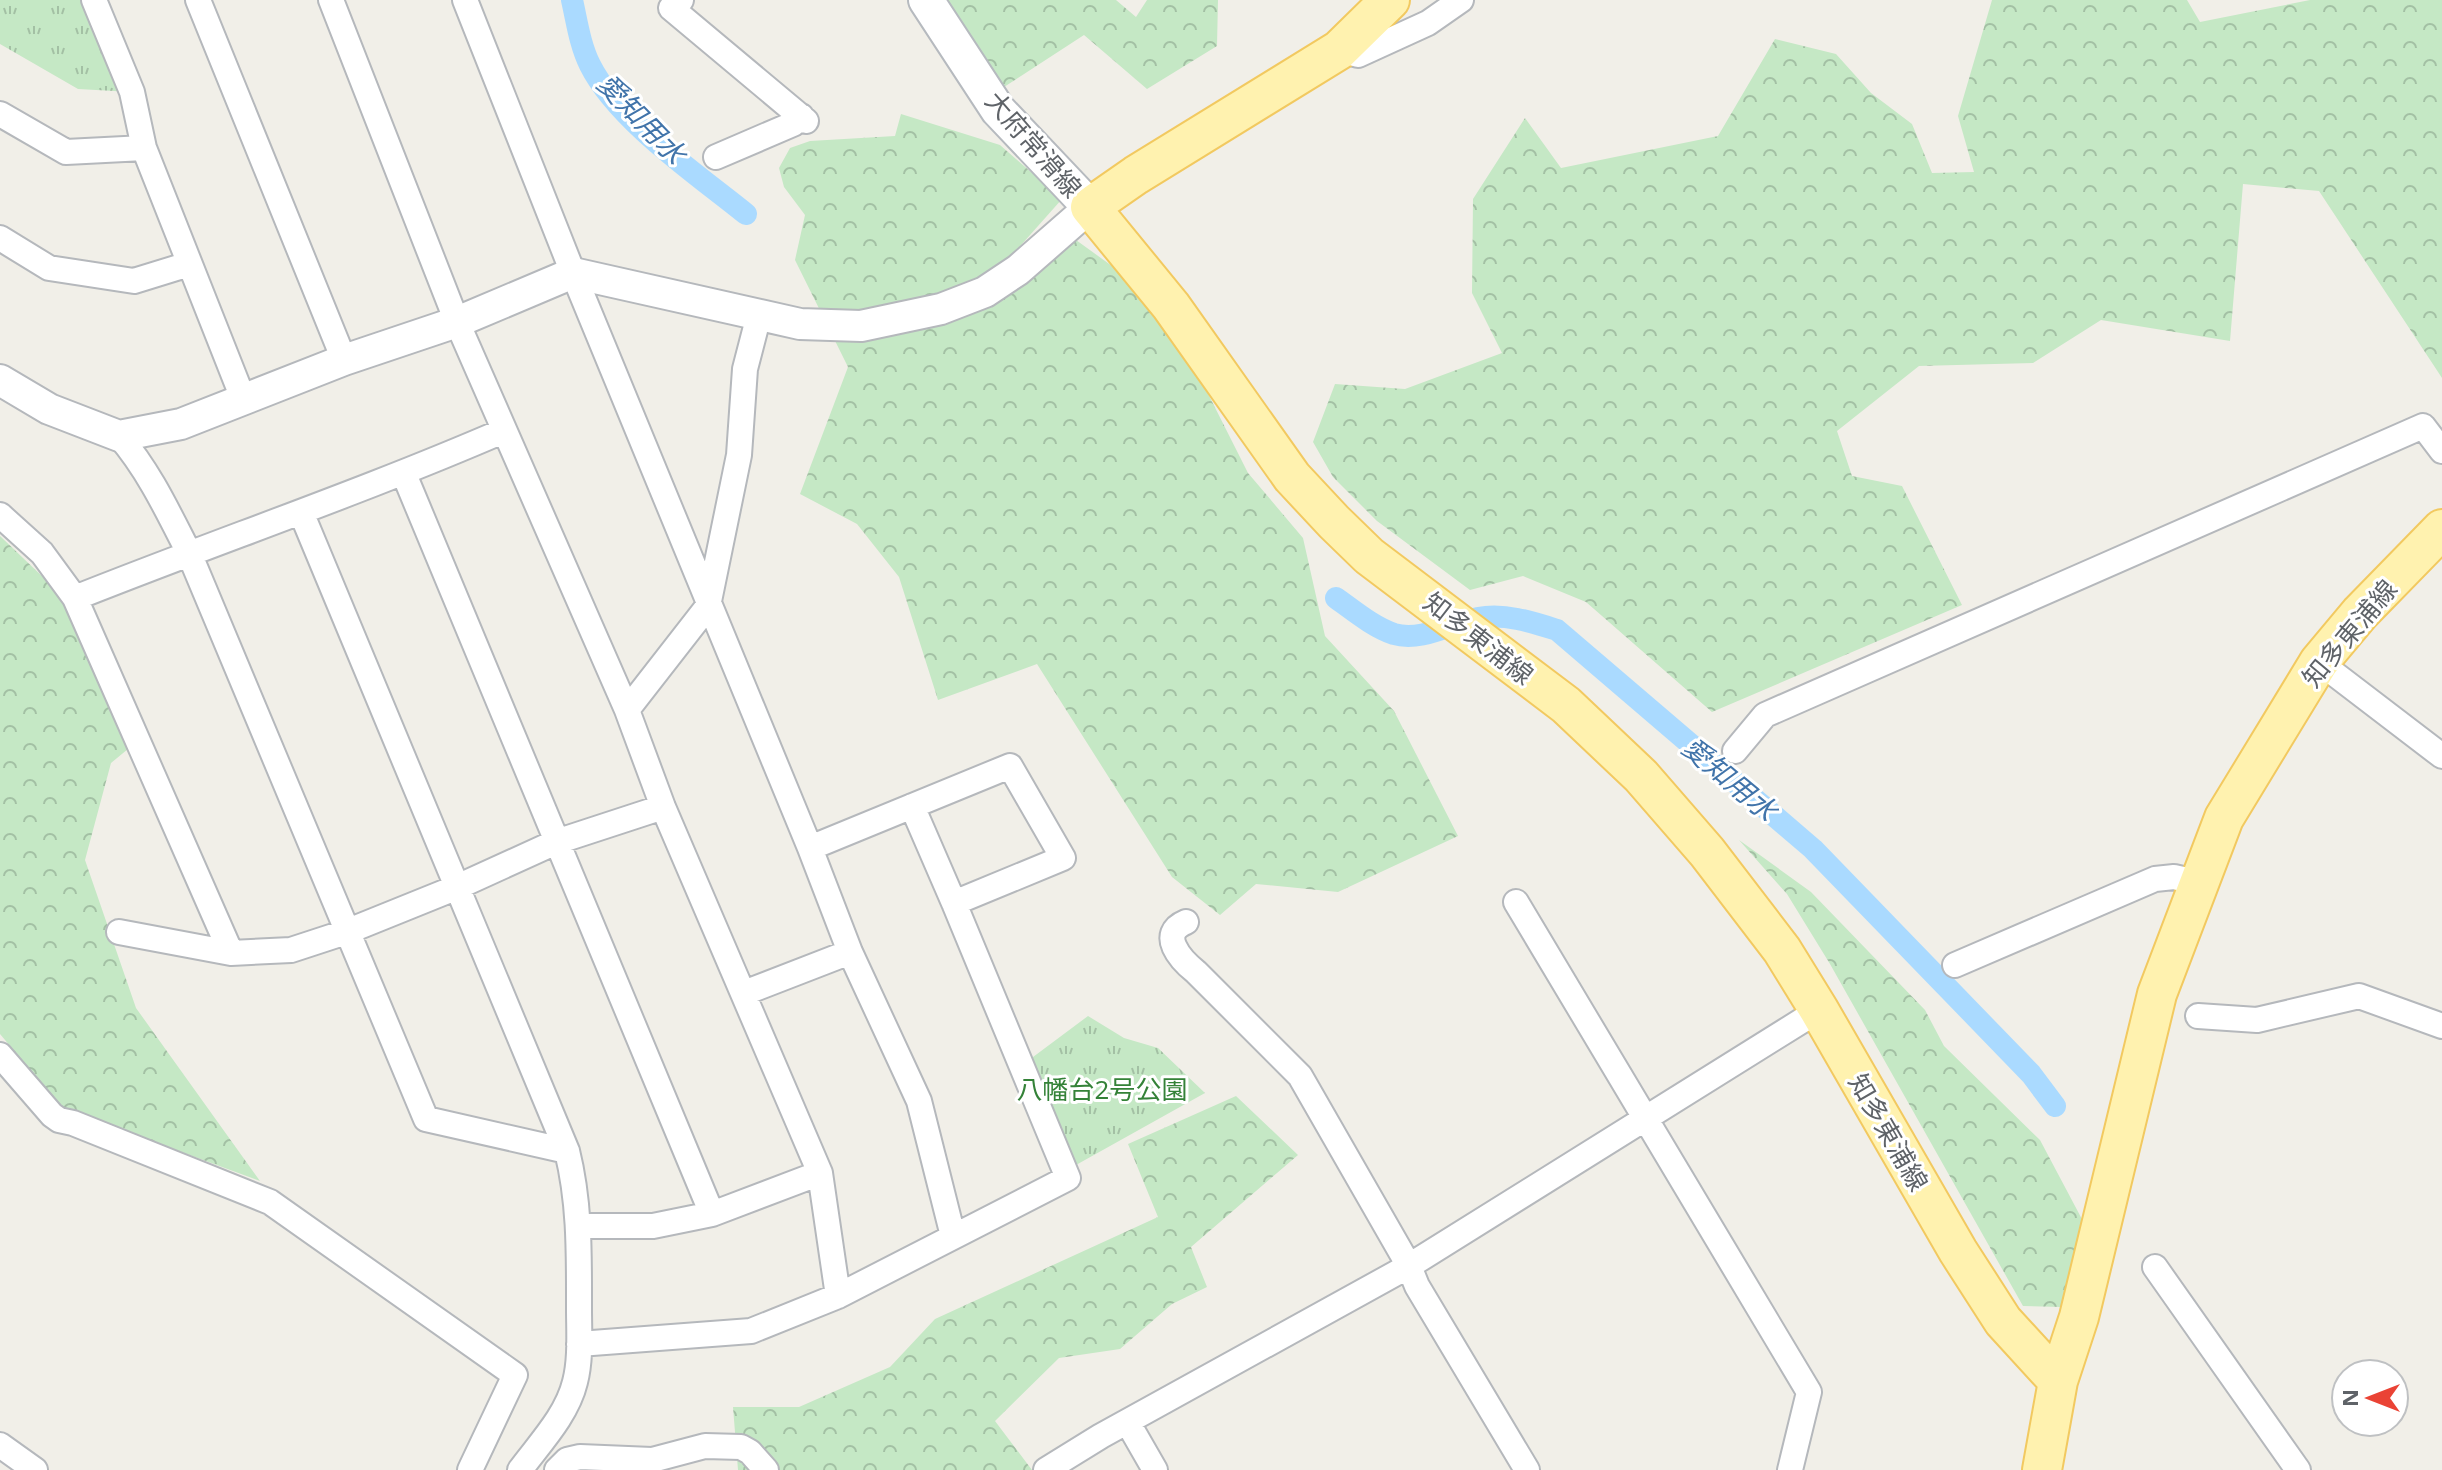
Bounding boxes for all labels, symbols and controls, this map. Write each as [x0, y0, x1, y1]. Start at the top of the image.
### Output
water label: 愛知用水 [589, 65, 697, 174]
street label: 大府常滑線 [978, 83, 1090, 205]
street label: 知多東浦線 [2293, 572, 2405, 694]
street label: 知多東浦線 [1417, 584, 1541, 692]
water label: 愛知用水 [1675, 727, 1787, 830]
street label: 知多東浦線 [1841, 1067, 1937, 1197]
park label: 八幡台2号公園 [1017, 1071, 1187, 1107]
north arrow [2330, 1358, 2410, 1438]
text: N [2334, 1389, 2364, 1407]

